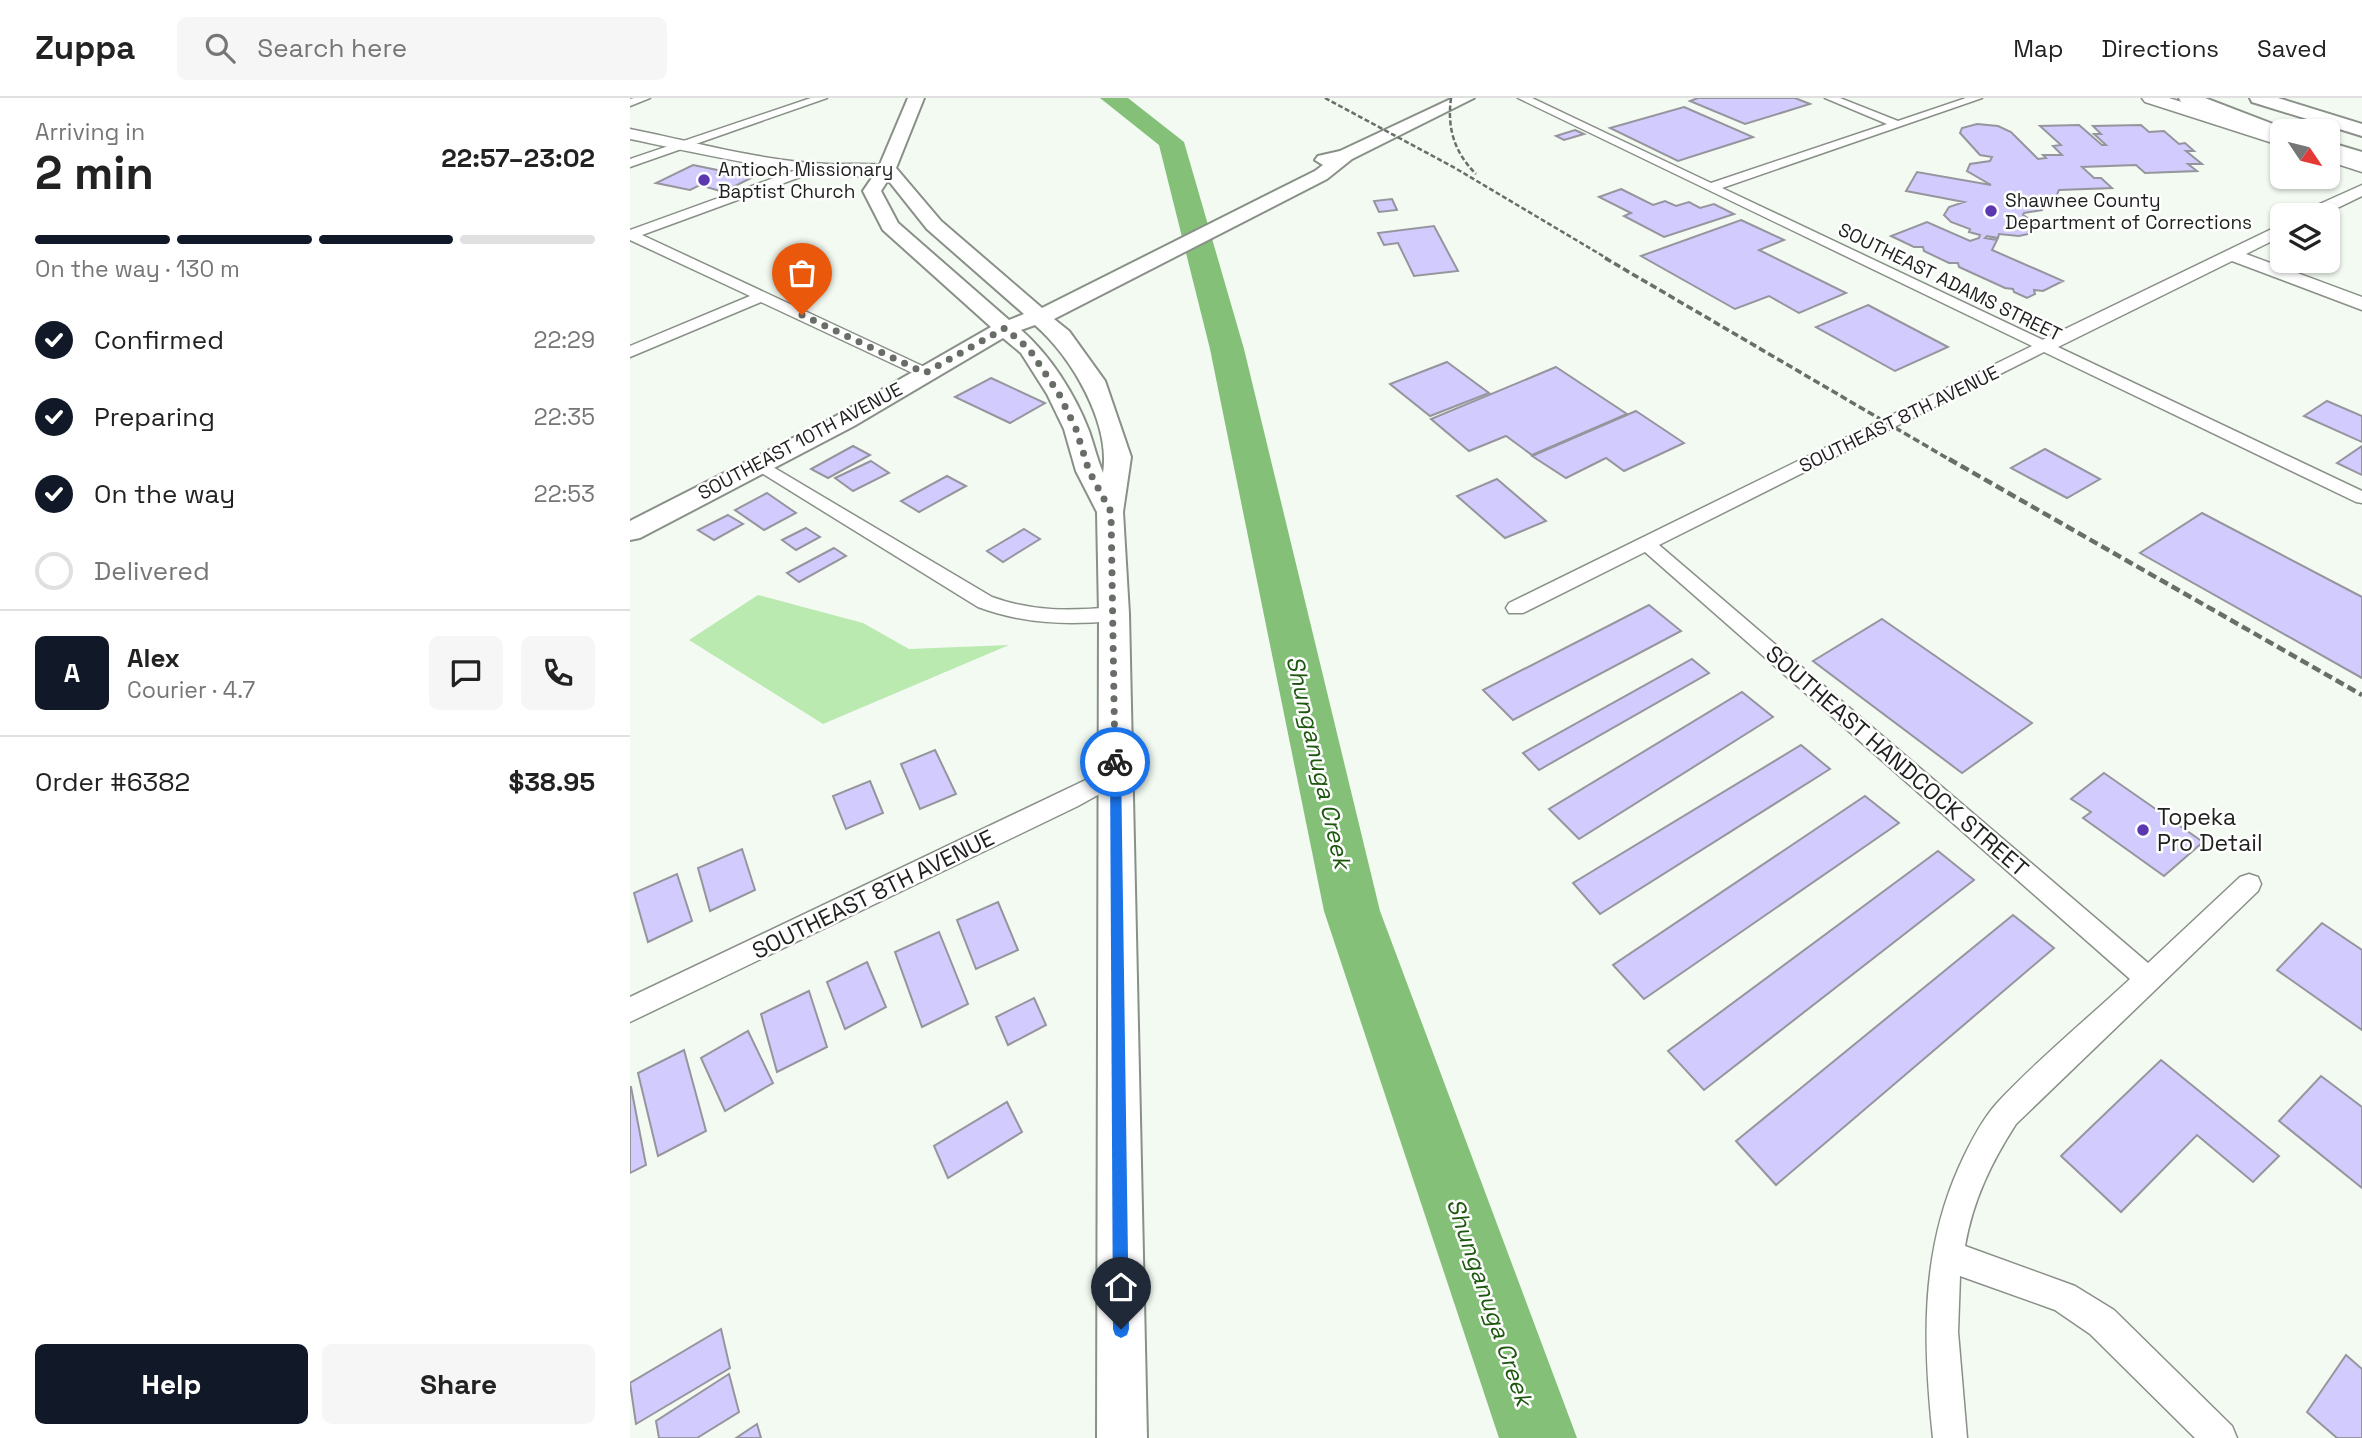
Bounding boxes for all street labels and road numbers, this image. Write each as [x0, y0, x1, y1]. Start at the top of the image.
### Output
street label: SOUTHEAST ADAMS STREET [1834, 217, 2066, 347]
street label: SOUTHEAST 8TH AVENUE [1795, 360, 2003, 478]
street label: SOUTHEAST 10TH AVENUE [694, 377, 906, 505]
street label: SOUTHEAST HANDCOCK STREET [1759, 639, 2035, 883]
street label: SOUTHEAST 8TH AVENUE [747, 822, 999, 966]

